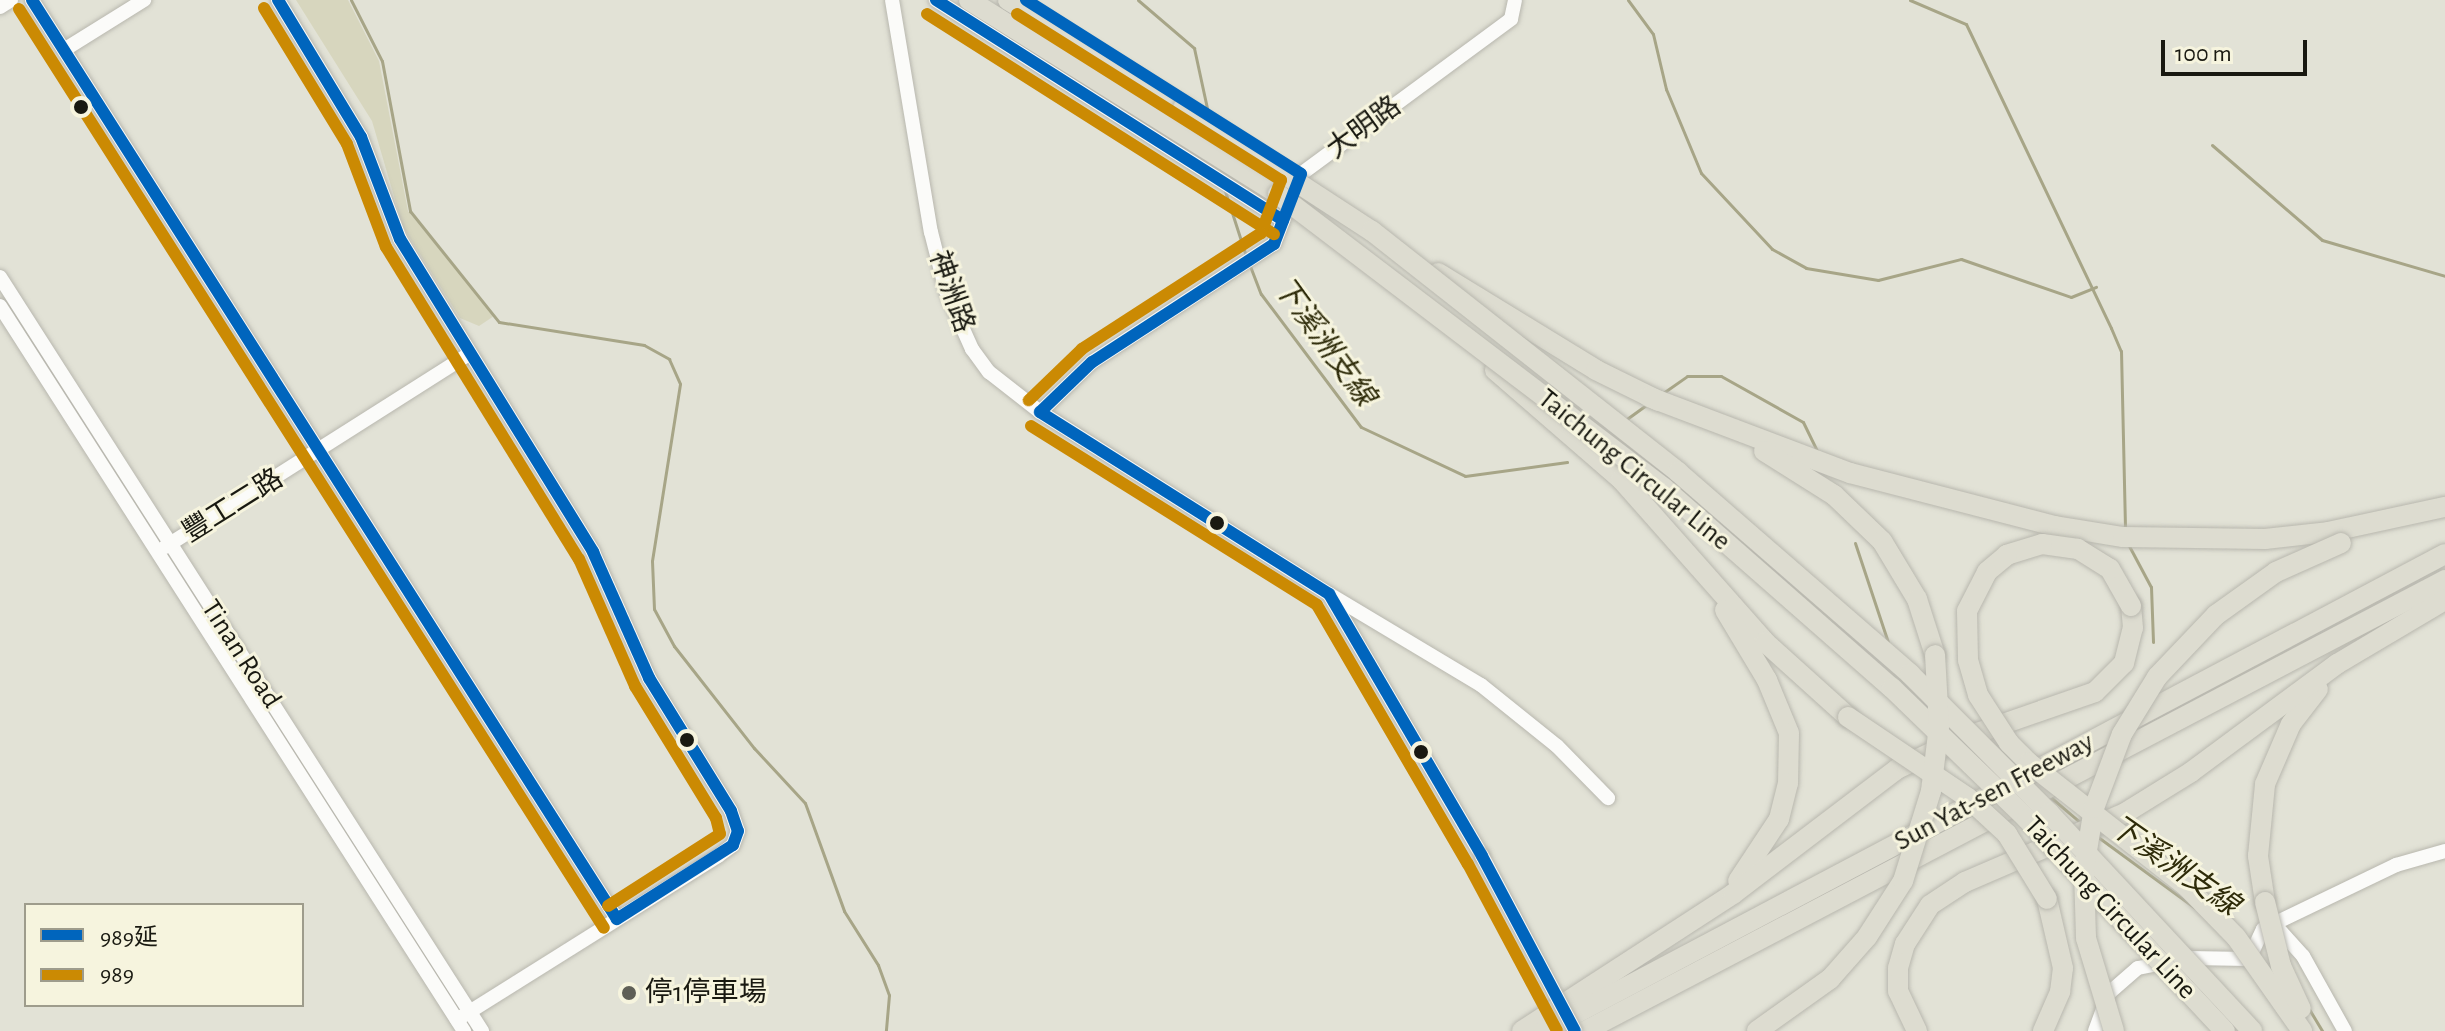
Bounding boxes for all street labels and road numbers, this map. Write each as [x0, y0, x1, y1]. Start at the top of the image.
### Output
street label: 大明路 [1320, 90, 1408, 166]
street label: 神洲路 [921, 247, 981, 337]
street label: Taichung Circular Line [1531, 382, 1737, 558]
street label: 豐工二路 [177, 462, 289, 550]
street label: Tinan Road [194, 594, 288, 714]
street label: Sun Yat-sen Freeway [1889, 725, 2099, 859]
street label: Taichung Circular Line [2017, 809, 2203, 1007]

